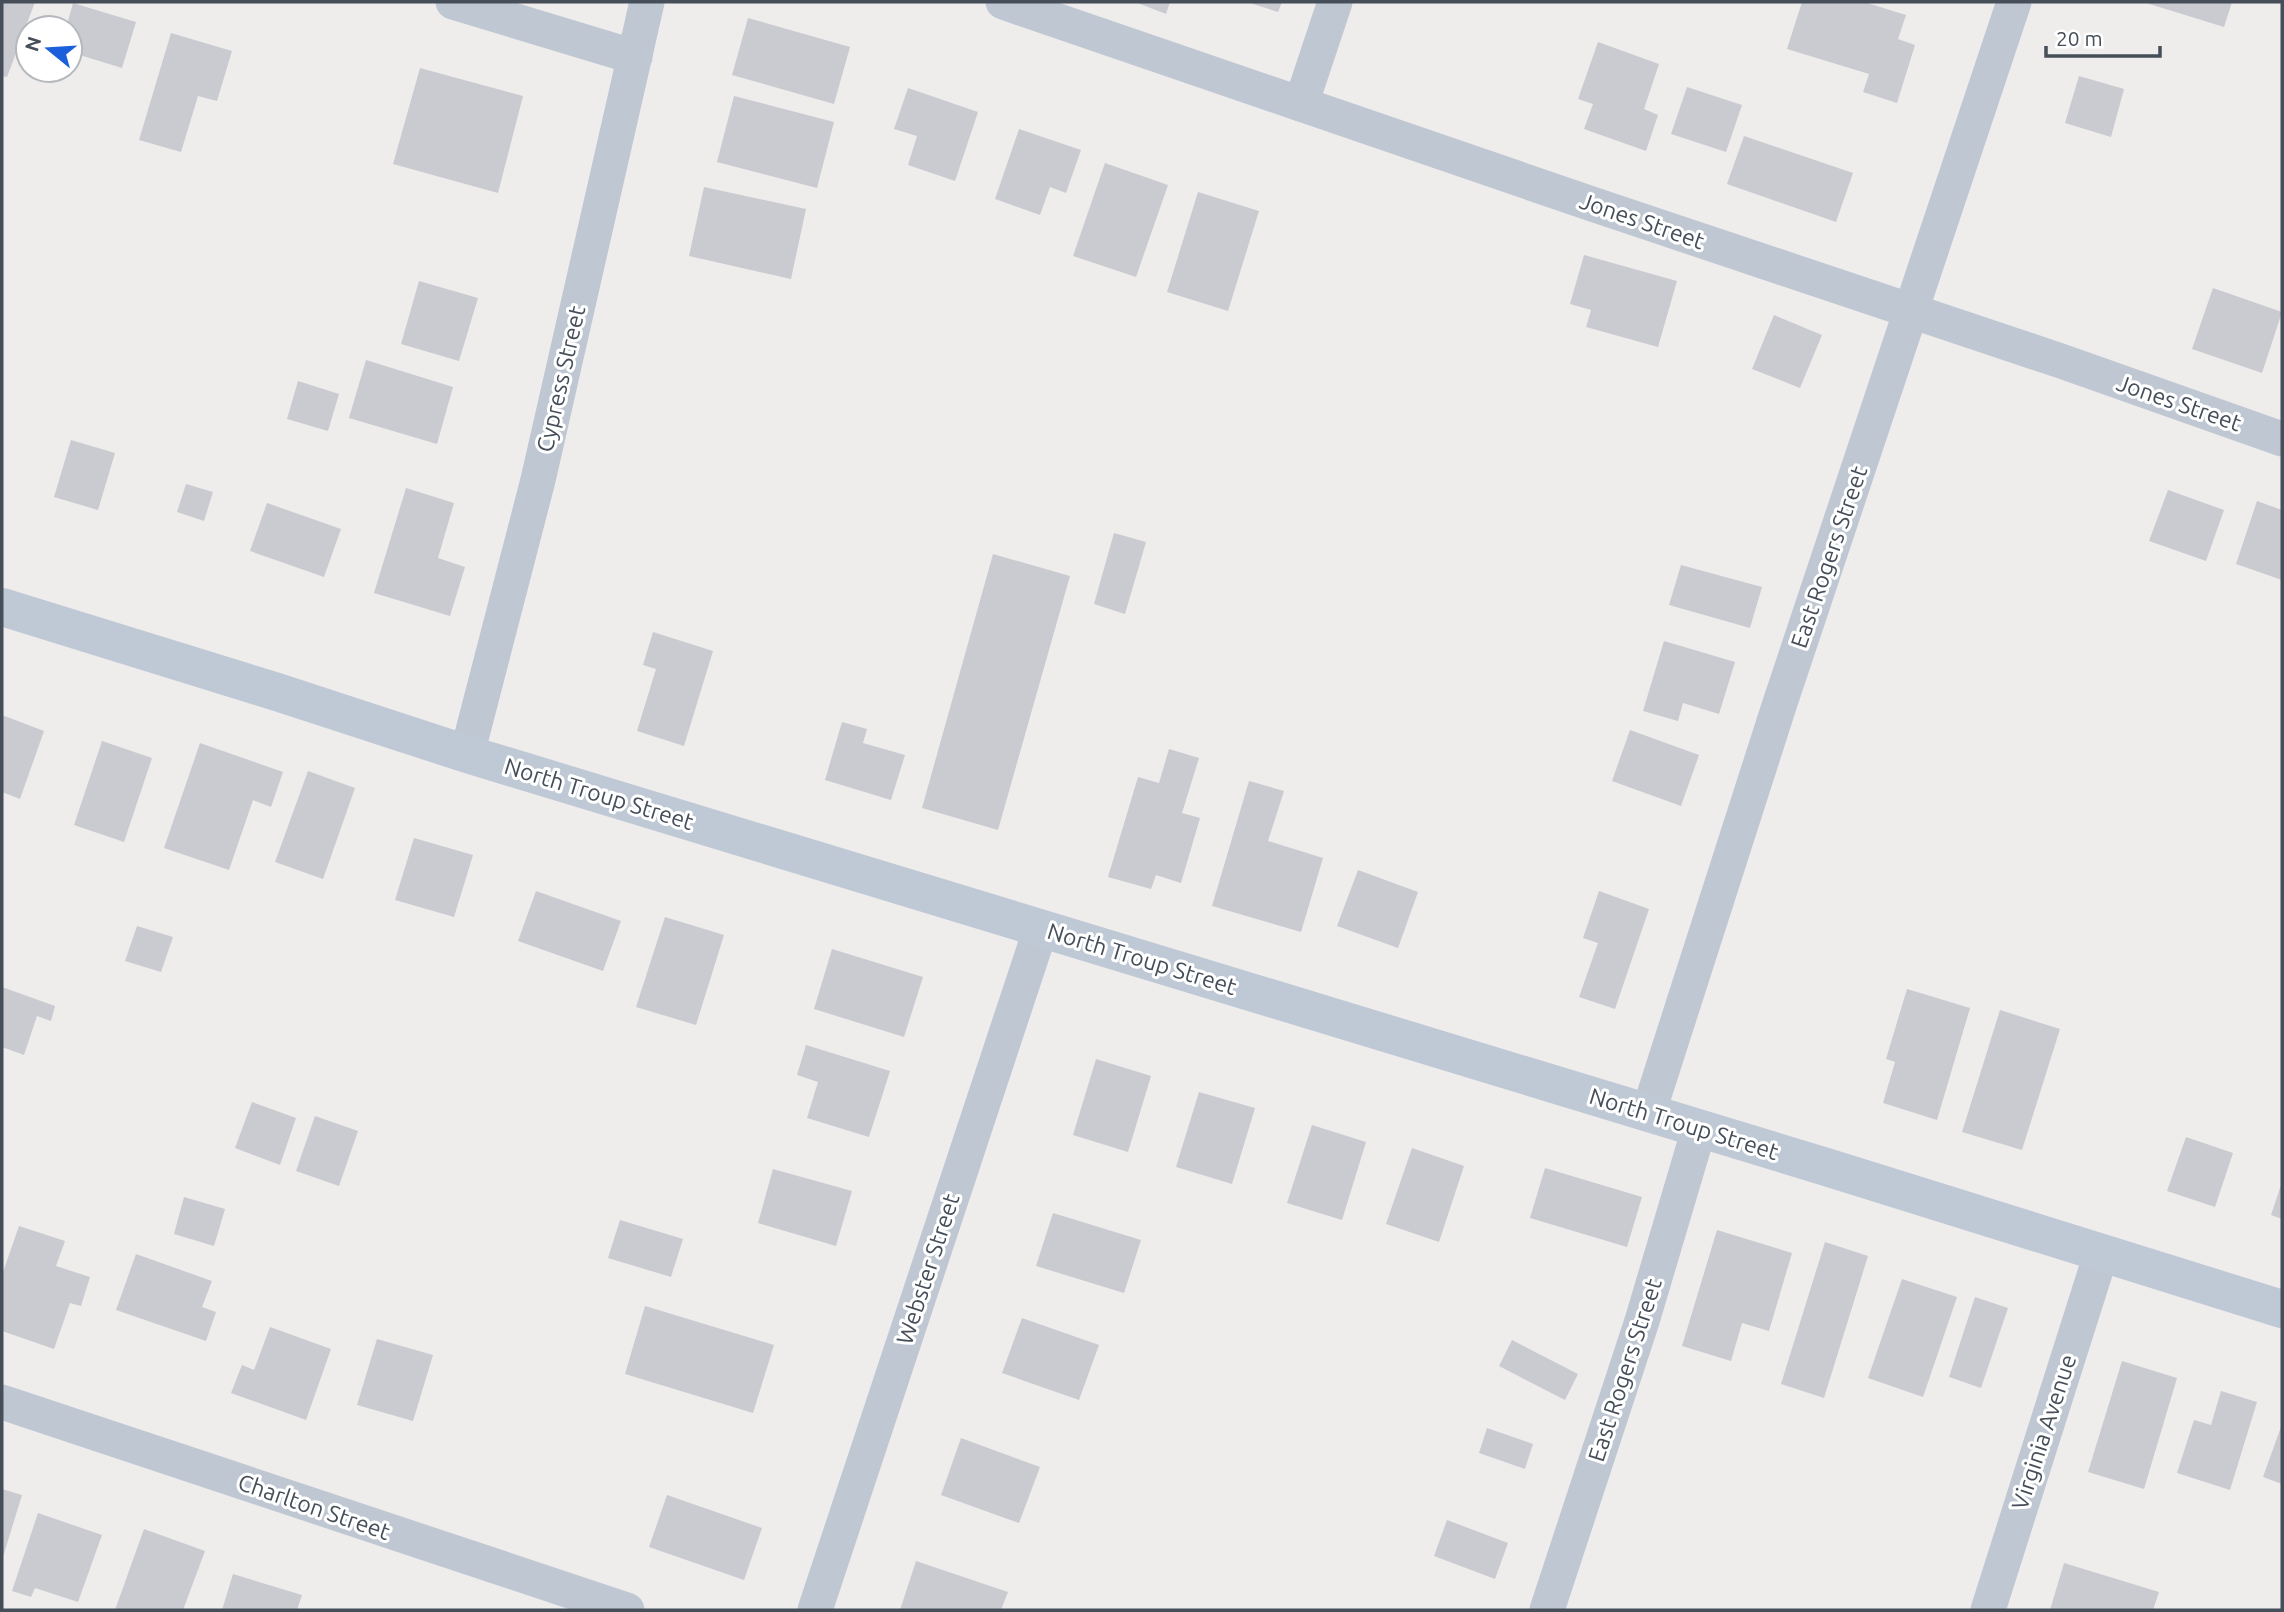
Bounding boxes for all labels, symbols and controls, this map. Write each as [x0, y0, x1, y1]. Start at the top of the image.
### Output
north arrow [14, 14, 84, 84]
scale bar [2046, 14, 2160, 58]
text: 20 m [2056, 26, 2103, 50]
text: N [20, 34, 45, 54]
street label: Jones Street [1577, 188, 1708, 254]
street label: Cypress Street [532, 303, 590, 455]
street label: Jones Street [2114, 370, 2245, 436]
street label: East Rogers Street [1786, 463, 1871, 651]
street label: North Troup Street [502, 753, 697, 834]
street label: North Troup Street [1045, 918, 1240, 999]
street label: North Troup Street [1587, 1083, 1782, 1164]
street label: Webster Street [891, 1190, 964, 1347]
street label: East Rogers Street [1583, 1275, 1666, 1464]
street label: Virginia Avenue [2007, 1351, 2080, 1513]
street label: Charlton Street [235, 1469, 393, 1544]

